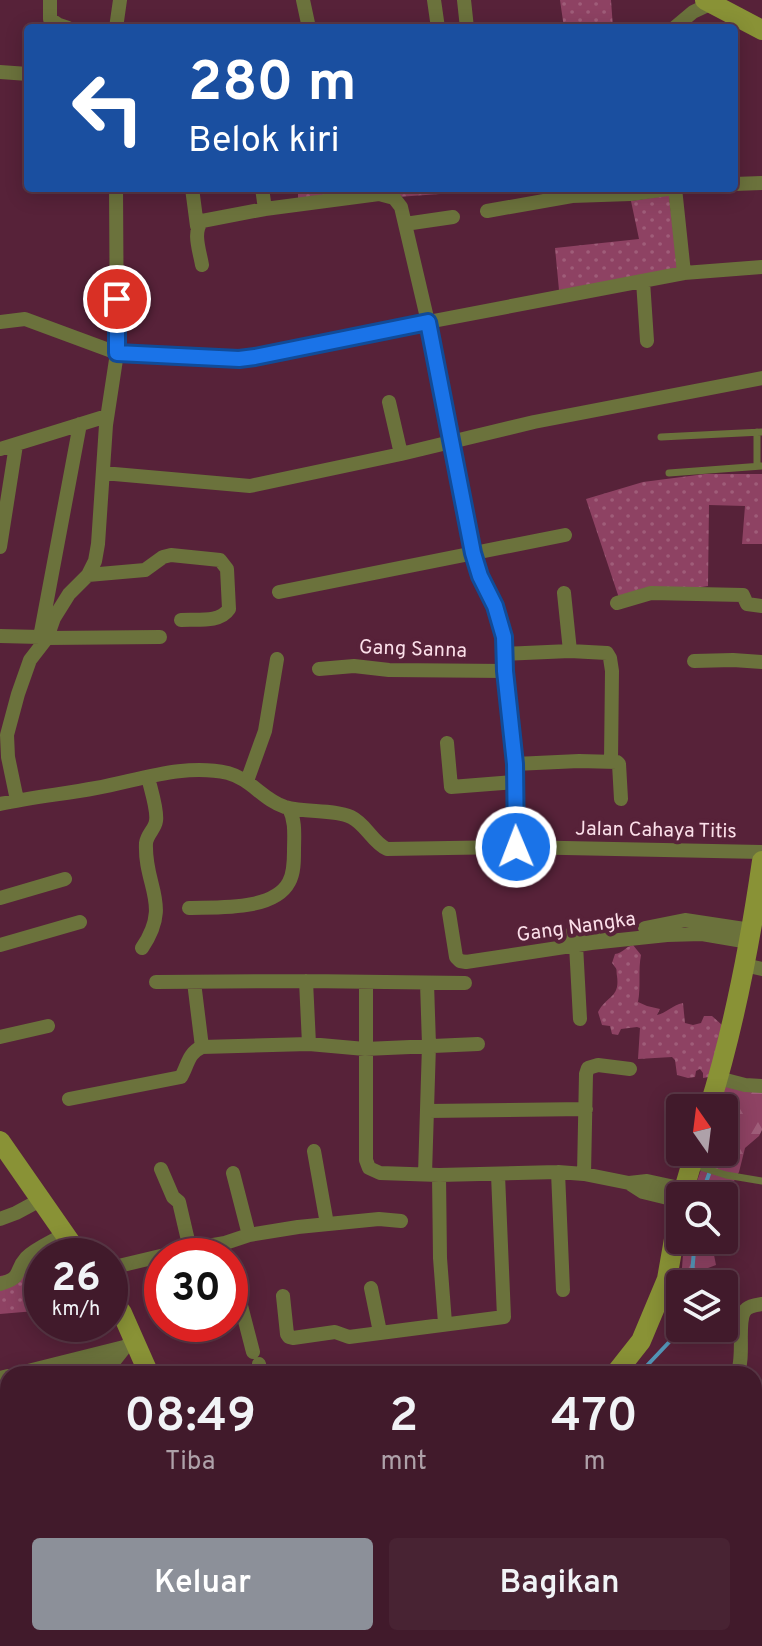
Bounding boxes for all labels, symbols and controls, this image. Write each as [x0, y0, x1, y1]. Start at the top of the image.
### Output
text: 280 m [188, 50, 356, 120]
icon: left [56, 56, 160, 160]
text: Belok kiri [188, 119, 340, 165]
pin [83, 265, 151, 333]
icon: arrive [95, 277, 139, 321]
street label: Gang Sanna [358, 635, 467, 665]
position arrow [474, 805, 558, 889]
street label: Jalan Cahaya Titis [575, 817, 737, 845]
street label: Gang Nangka [515, 907, 637, 949]
north arrow [666, 1094, 738, 1166]
map controls [666, 1094, 738, 1342]
button: search [666, 1182, 738, 1254]
speed limit sign: 30 [144, 1238, 248, 1342]
text: 26 [51, 1255, 101, 1305]
button: layers [666, 1270, 738, 1342]
text: km/h [52, 1297, 100, 1323]
text: 08:49 [124, 1388, 256, 1448]
text: 2 [389, 1388, 418, 1448]
text: 470 [551, 1388, 638, 1448]
text: Tiba [165, 1446, 215, 1479]
text: mnt [380, 1446, 427, 1479]
text: m [583, 1446, 605, 1479]
button: Keluar [32, 1538, 373, 1630]
button: Bagikan [389, 1538, 730, 1630]

